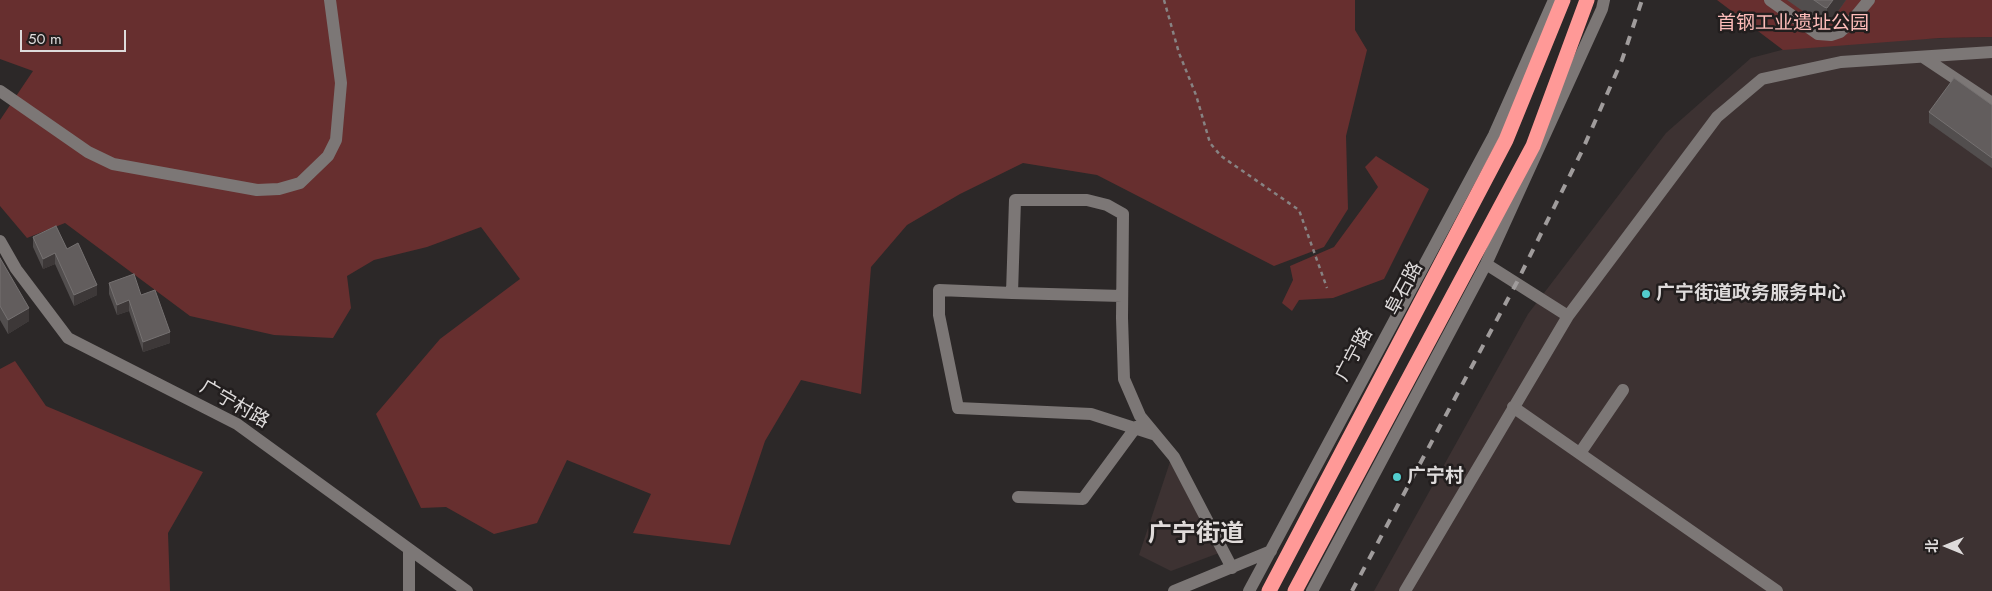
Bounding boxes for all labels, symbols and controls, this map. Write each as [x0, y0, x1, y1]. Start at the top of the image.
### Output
park label: 首钢工业遗址公园 [1717, 13, 1869, 35]
scale bar [22, 20, 129, 52]
text: 50 m [28, 28, 62, 50]
street label: 阜石路 [1382, 258, 1428, 320]
place label: 广宁街道政务服务中心 [1656, 283, 1846, 305]
marker: 广宁街道政务服务中心 [1640, 288, 1652, 300]
street label: 广宁路 [1332, 324, 1378, 386]
street label: 广宁村路 [195, 376, 273, 434]
place label: 广宁村 [1407, 466, 1464, 488]
marker: 广宁村 [1391, 471, 1403, 483]
district label: 广宁街道 [1148, 521, 1244, 549]
north arrow [1922, 521, 1972, 571]
text: 北 [1922, 539, 1942, 553]

